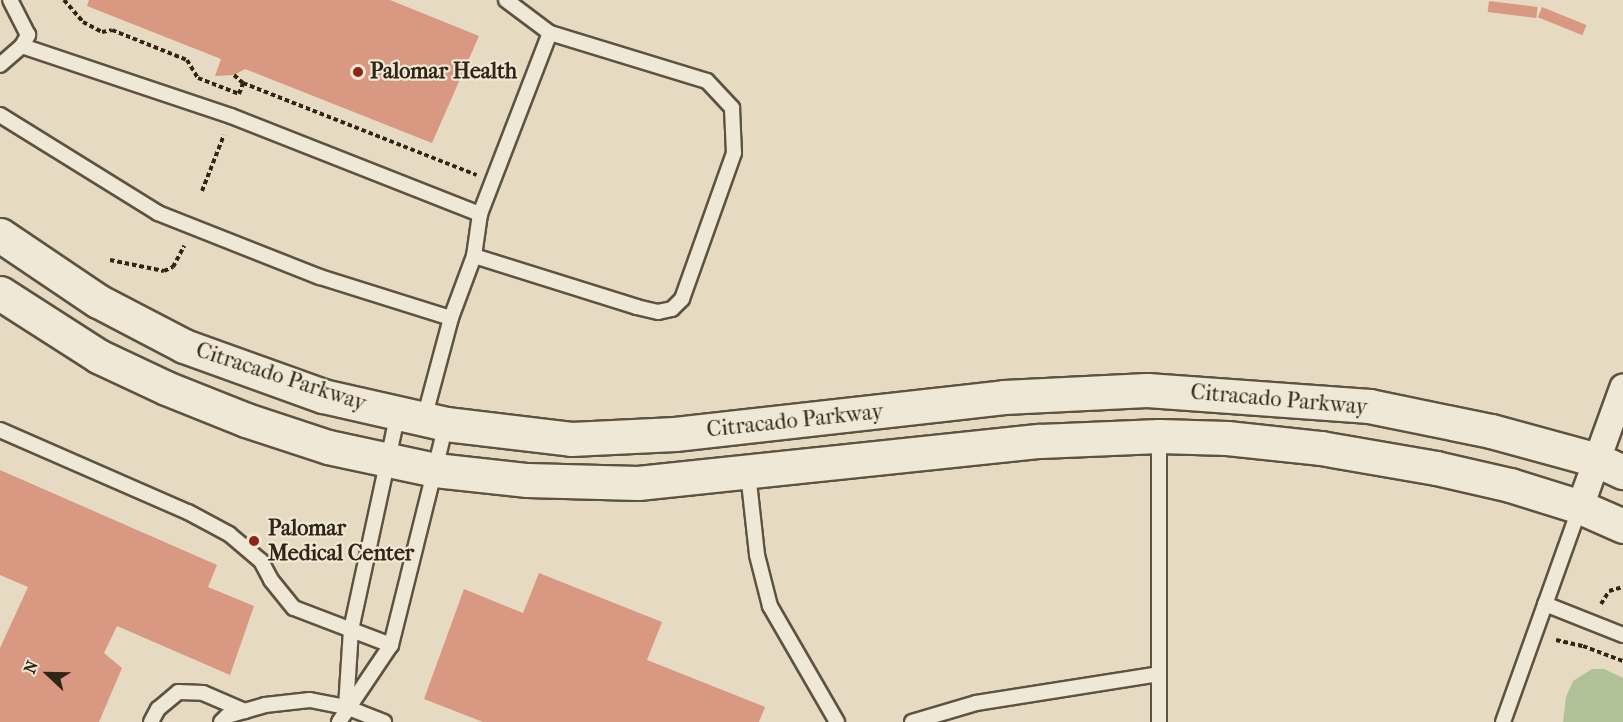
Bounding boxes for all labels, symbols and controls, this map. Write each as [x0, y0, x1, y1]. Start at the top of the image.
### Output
place label: Palomar Health [370, 59, 517, 85]
marker: Palomar Health [351, 65, 365, 79]
street label: Citracado Parkway [192, 337, 370, 417]
street label: Citracado Parkway [1189, 379, 1369, 421]
street label: Citracado Parkway [705, 399, 885, 443]
place label: Palomar Medical Center [268, 515, 414, 566]
marker: Palomar Medical Center [245, 532, 263, 550]
north arrow [18, 644, 78, 704]
text: N [20, 658, 42, 676]

